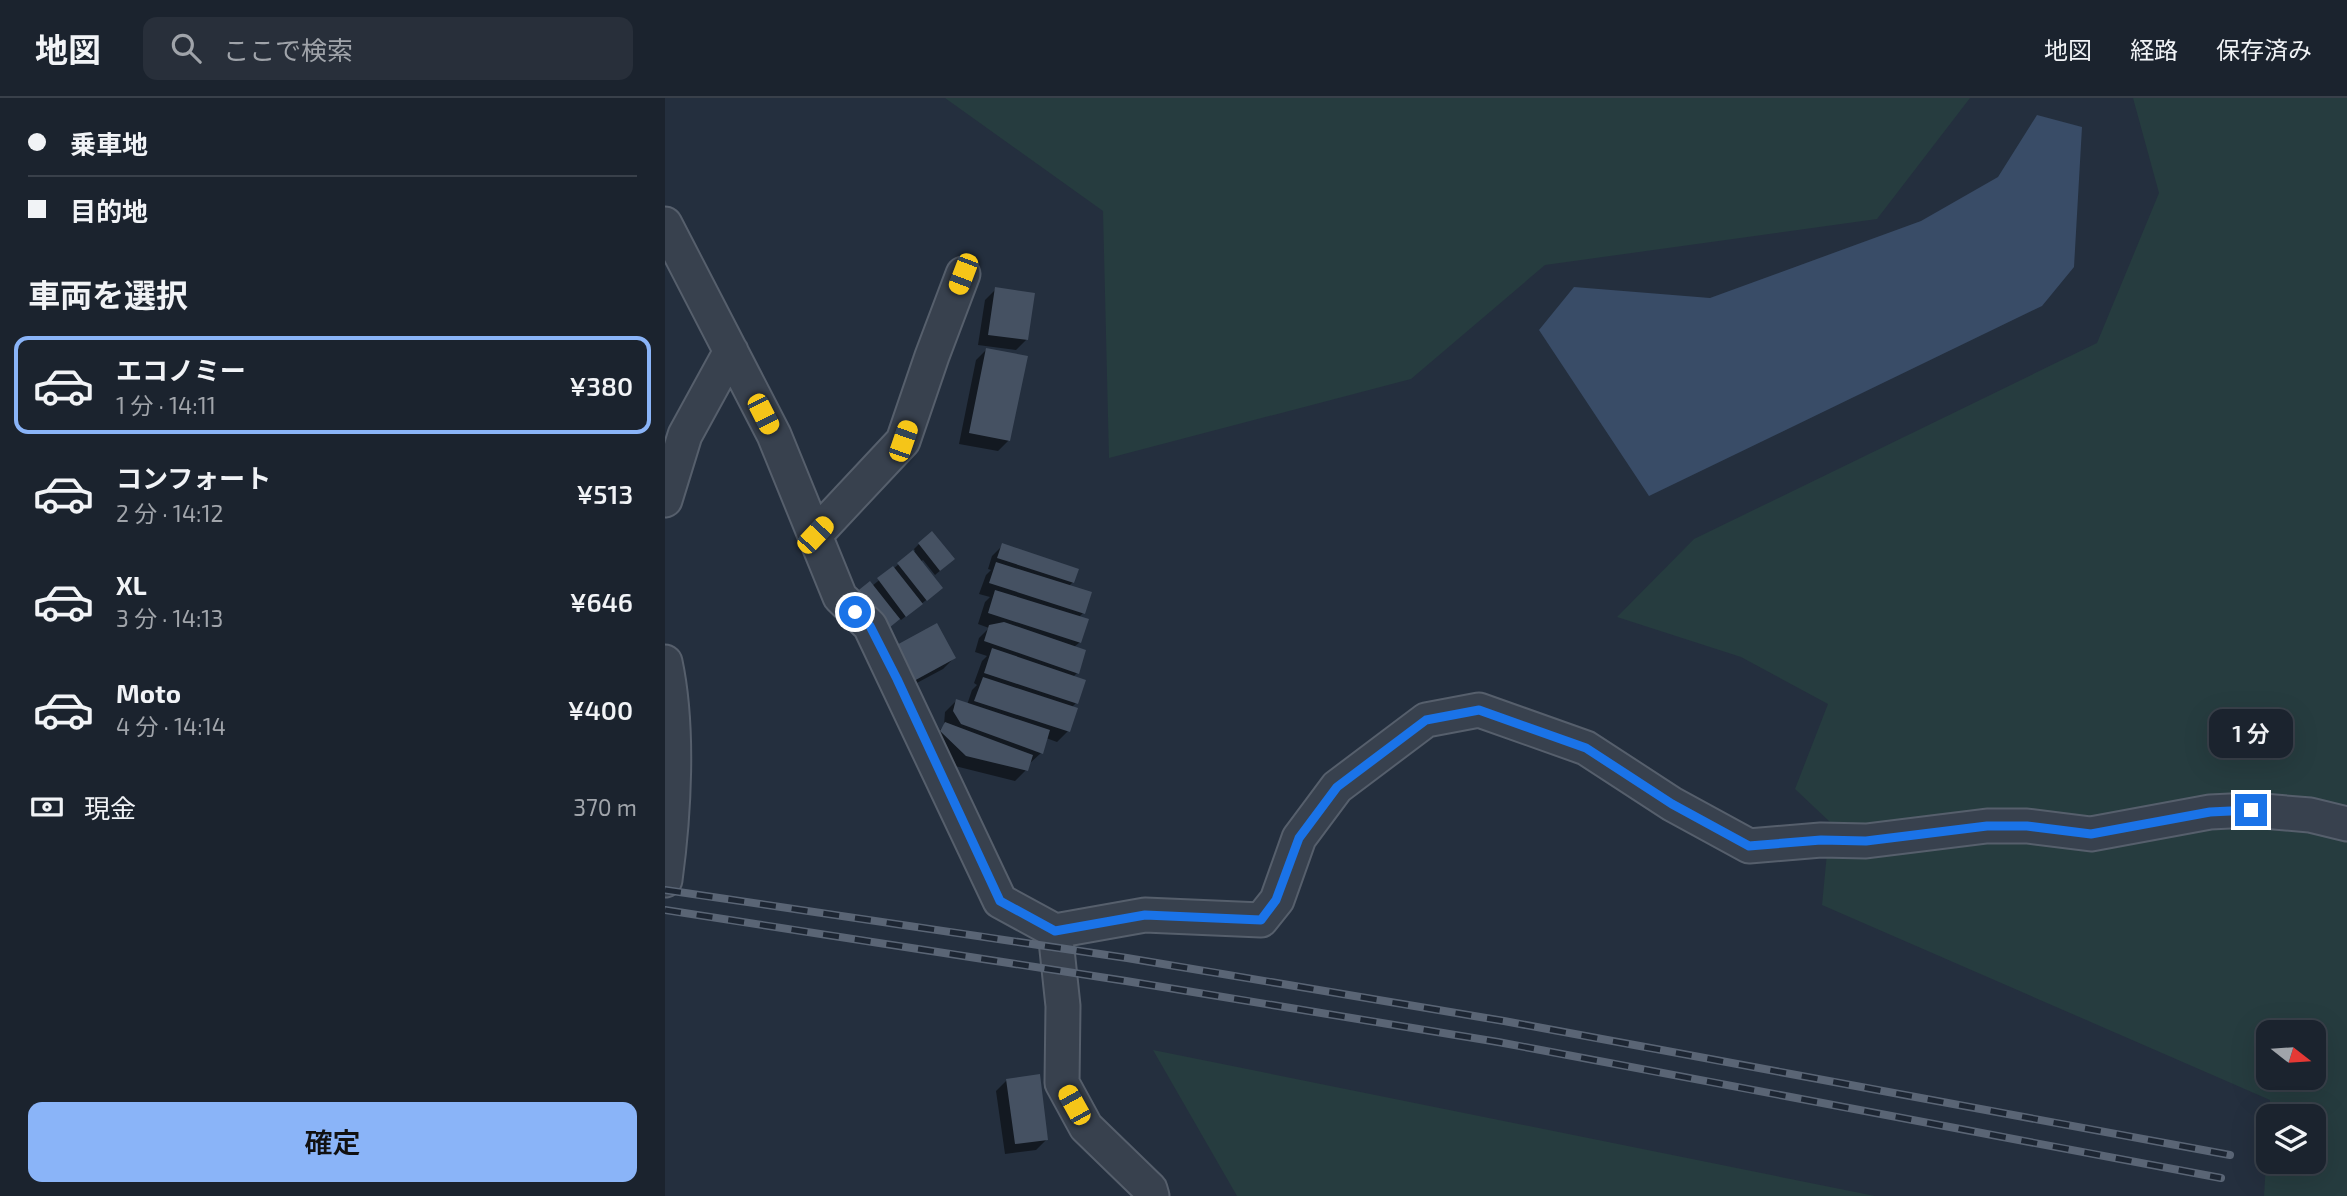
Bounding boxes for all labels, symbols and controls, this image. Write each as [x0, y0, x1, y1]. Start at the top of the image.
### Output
search box [143, 17, 633, 80]
text: 地図 [35, 29, 101, 69]
icon: search [167, 29, 205, 67]
text: ここで検索 [223, 34, 353, 65]
text: 地図 [2044, 35, 2092, 64]
text: 経路 [2130, 35, 2178, 64]
text: 保存済み [2216, 35, 2312, 64]
text: 乗車地 [70, 128, 148, 159]
text: 目的地 [70, 195, 148, 226]
car [946, 251, 981, 297]
text: 車両を選択 [28, 275, 188, 313]
icon: car [32, 354, 95, 417]
text: エコノミー [116, 354, 246, 385]
text: ¥380 [570, 370, 633, 401]
text: 1 分 · 14:11 [116, 391, 216, 419]
car [745, 391, 782, 437]
car [887, 418, 920, 464]
icon: car [32, 462, 95, 525]
text: コンフォート [116, 462, 271, 493]
text: ¥513 [577, 478, 633, 509]
text: 2 分 · 14:12 [116, 499, 224, 527]
car [793, 512, 838, 558]
text: XL [116, 569, 147, 600]
icon: car [32, 570, 95, 633]
text: ¥646 [570, 586, 633, 617]
route start [839, 596, 871, 628]
text: 3 分 · 14:13 [116, 604, 223, 632]
text: Moto [116, 677, 181, 708]
icon: car [32, 678, 95, 741]
text: ¥400 [568, 694, 633, 725]
callout: 1 分 [2209, 708, 2293, 758]
text: 4 分 · 14:14 [116, 712, 226, 740]
text: 1 分 [2232, 719, 2270, 747]
icon: cash [28, 788, 66, 826]
text: 現金 [84, 792, 136, 823]
text: 370 m [573, 793, 637, 821]
route end [2235, 794, 2267, 826]
north arrow [2256, 1020, 2326, 1090]
map controls [2256, 1020, 2326, 1174]
car [1055, 1082, 1094, 1128]
button: 確定 [28, 1102, 637, 1182]
button: layers [2256, 1104, 2326, 1174]

